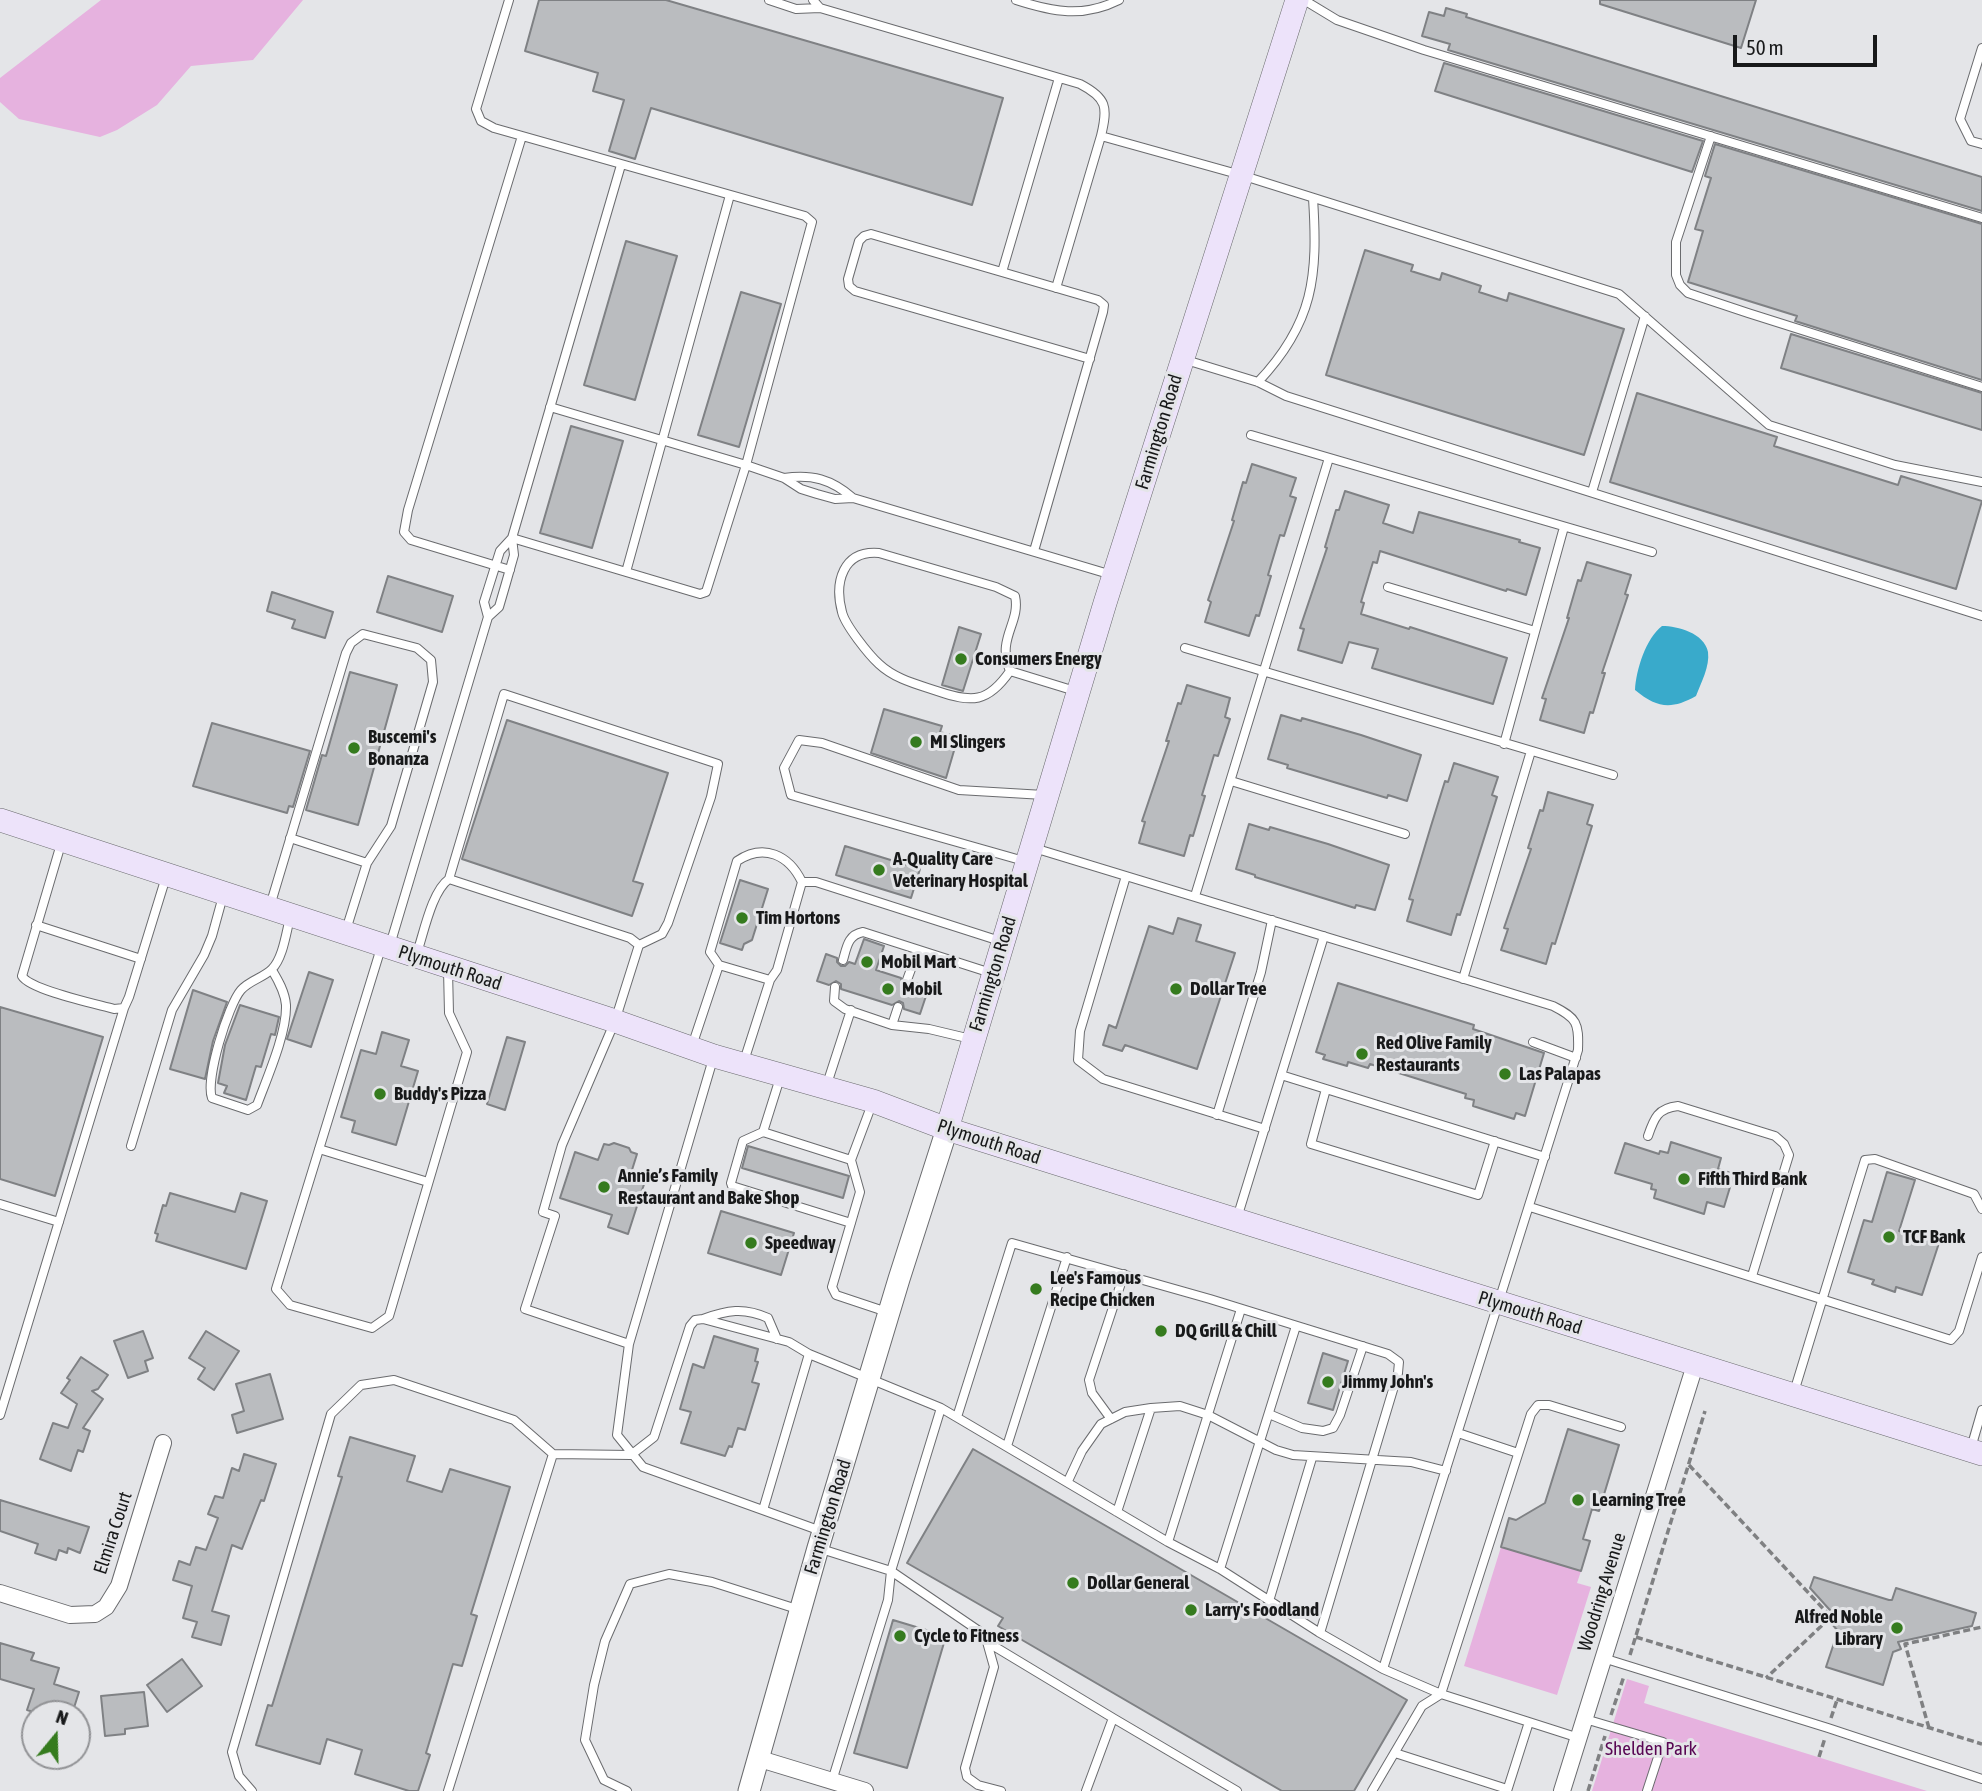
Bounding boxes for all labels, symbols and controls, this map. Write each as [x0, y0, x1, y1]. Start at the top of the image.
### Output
scale bar [1737, 21, 1881, 65]
text: 50 m [1746, 35, 1784, 59]
street label: Farmington Road [1131, 372, 1187, 492]
place label: Consumers Energy [975, 648, 1102, 670]
marker: Consumers Energy [953, 651, 969, 667]
place label: Buscemi's Bonanza [368, 726, 436, 770]
place label: MI Slingers [930, 731, 1006, 753]
marker: MI Slingers [908, 734, 924, 750]
marker: Buscemi's Bonanza [346, 740, 362, 756]
place label: A-Quality Care Veterinary Hospital [893, 848, 1028, 892]
marker: A-Quality Care Veterinary Hospital [871, 862, 887, 878]
place label: Tim Hortons [756, 907, 840, 929]
marker: Tim Hortons [734, 910, 750, 926]
street label: Farmington Road [965, 914, 1021, 1034]
street label: Plymouth Road [395, 941, 505, 995]
place label: Mobil Mart [881, 951, 956, 973]
marker: Mobil Mart [859, 954, 875, 970]
place label: Mobil [902, 978, 942, 1000]
place label: Dollar Tree [1190, 978, 1267, 1000]
marker: Mobil [880, 981, 896, 997]
marker: Dollar Tree [1168, 981, 1184, 997]
place label: Red Olive Family Restaurants [1376, 1032, 1492, 1076]
marker: Red Olive Family Restaurants [1354, 1046, 1370, 1062]
place label: Las Palapas [1519, 1063, 1601, 1085]
marker: Las Palapas [1497, 1066, 1513, 1082]
place label: Buddy's Pizza [394, 1083, 486, 1105]
marker: Buddy's Pizza [372, 1086, 388, 1102]
street label: Plymouth Road [934, 1115, 1044, 1169]
place label: Annie’s Family Restaurant and Bake Shop [618, 1165, 800, 1209]
place label: Fifth Third Bank [1698, 1168, 1807, 1190]
marker: Fifth Third Bank [1676, 1171, 1692, 1187]
marker: Annie’s Family Restaurant and Bake Shop [596, 1179, 612, 1195]
place label: TCF Bank [1903, 1226, 1965, 1248]
marker: TCF Bank [1881, 1229, 1897, 1245]
place label: Speedway [765, 1232, 836, 1254]
marker: Speedway [743, 1235, 759, 1251]
place label: Lee's Famous Recipe Chicken [1050, 1267, 1155, 1311]
marker: Lee's Famous Recipe Chicken [1028, 1281, 1044, 1297]
street label: Plymouth Road [1475, 1286, 1585, 1340]
place label: DQ Grill & Chill [1175, 1320, 1277, 1342]
marker: DQ Grill & Chill [1153, 1323, 1169, 1339]
place label: Jimmy John's [1342, 1371, 1433, 1393]
marker: Jimmy John's [1320, 1374, 1336, 1390]
street label: Farmington Road [800, 1457, 856, 1577]
street label: Elmira Court [89, 1489, 137, 1577]
place label: Learning Tree [1592, 1489, 1686, 1511]
marker: Learning Tree [1570, 1492, 1586, 1508]
street label: Woodring Avenue [1573, 1530, 1631, 1654]
place label: Dollar General [1087, 1572, 1189, 1594]
marker: Dollar General [1065, 1575, 1081, 1591]
place label: Larry's Foodland [1205, 1599, 1319, 1621]
marker: Larry's Foodland [1183, 1602, 1199, 1618]
place label: Alfred Noble Library [1795, 1606, 1883, 1650]
marker: Alfred Noble Library [1889, 1620, 1905, 1636]
place label: Cycle to Fitness [914, 1625, 1019, 1647]
marker: Cycle to Fitness [892, 1628, 908, 1644]
north arrow [21, 1700, 91, 1770]
text: N [53, 1705, 71, 1729]
park label: Shelden Park [1605, 1738, 1697, 1760]

